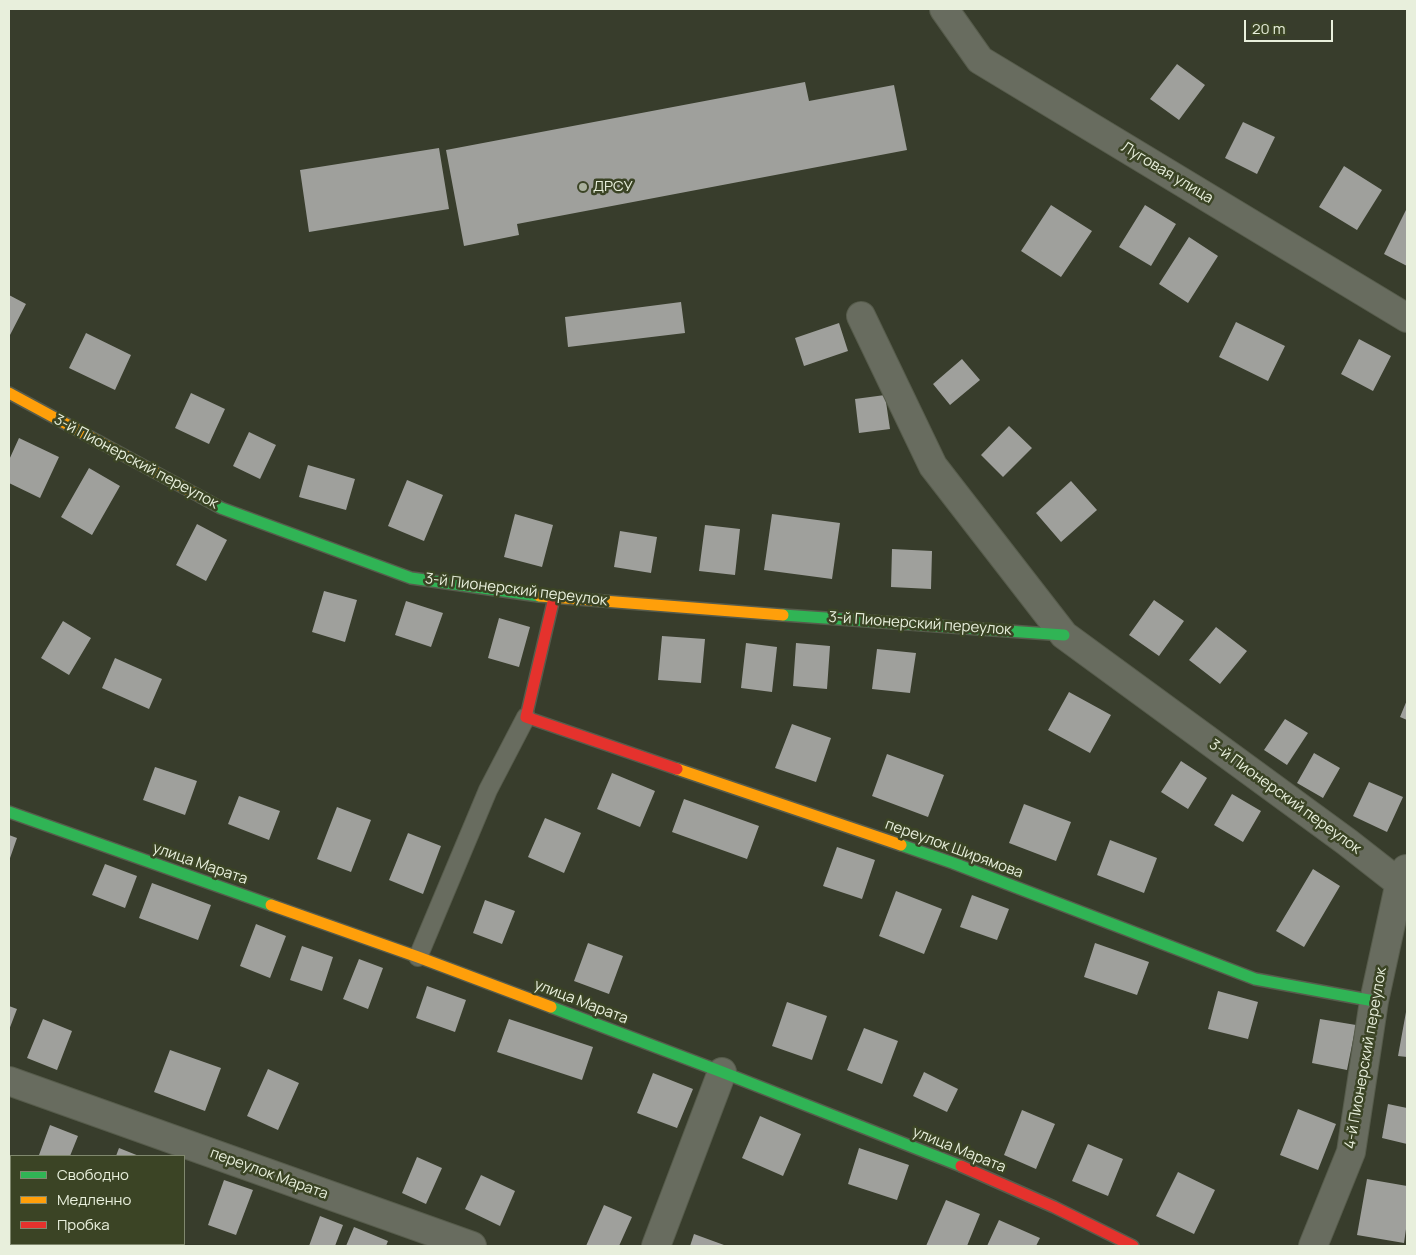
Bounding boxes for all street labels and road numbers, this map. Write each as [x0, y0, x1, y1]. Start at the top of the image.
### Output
street label: Луговая улица [1118, 138, 1216, 208]
street label: 3-й Пионерский переулок [51, 411, 221, 513]
street label: 3-й Пионерский переулок [424, 570, 608, 610]
street label: 3-й Пионерский переулок [828, 609, 1012, 639]
street label: 3-й Пионерский переулок [1205, 736, 1365, 858]
street label: переулок Ширямова [883, 816, 1025, 882]
street label: улица Марата [150, 839, 250, 889]
street label: 4-й Пионерский переулок [1341, 966, 1391, 1150]
street label: улица Марата [531, 976, 631, 1028]
street label: улица Марата [910, 1123, 1008, 1177]
street label: переулок Марата [208, 1144, 330, 1204]

